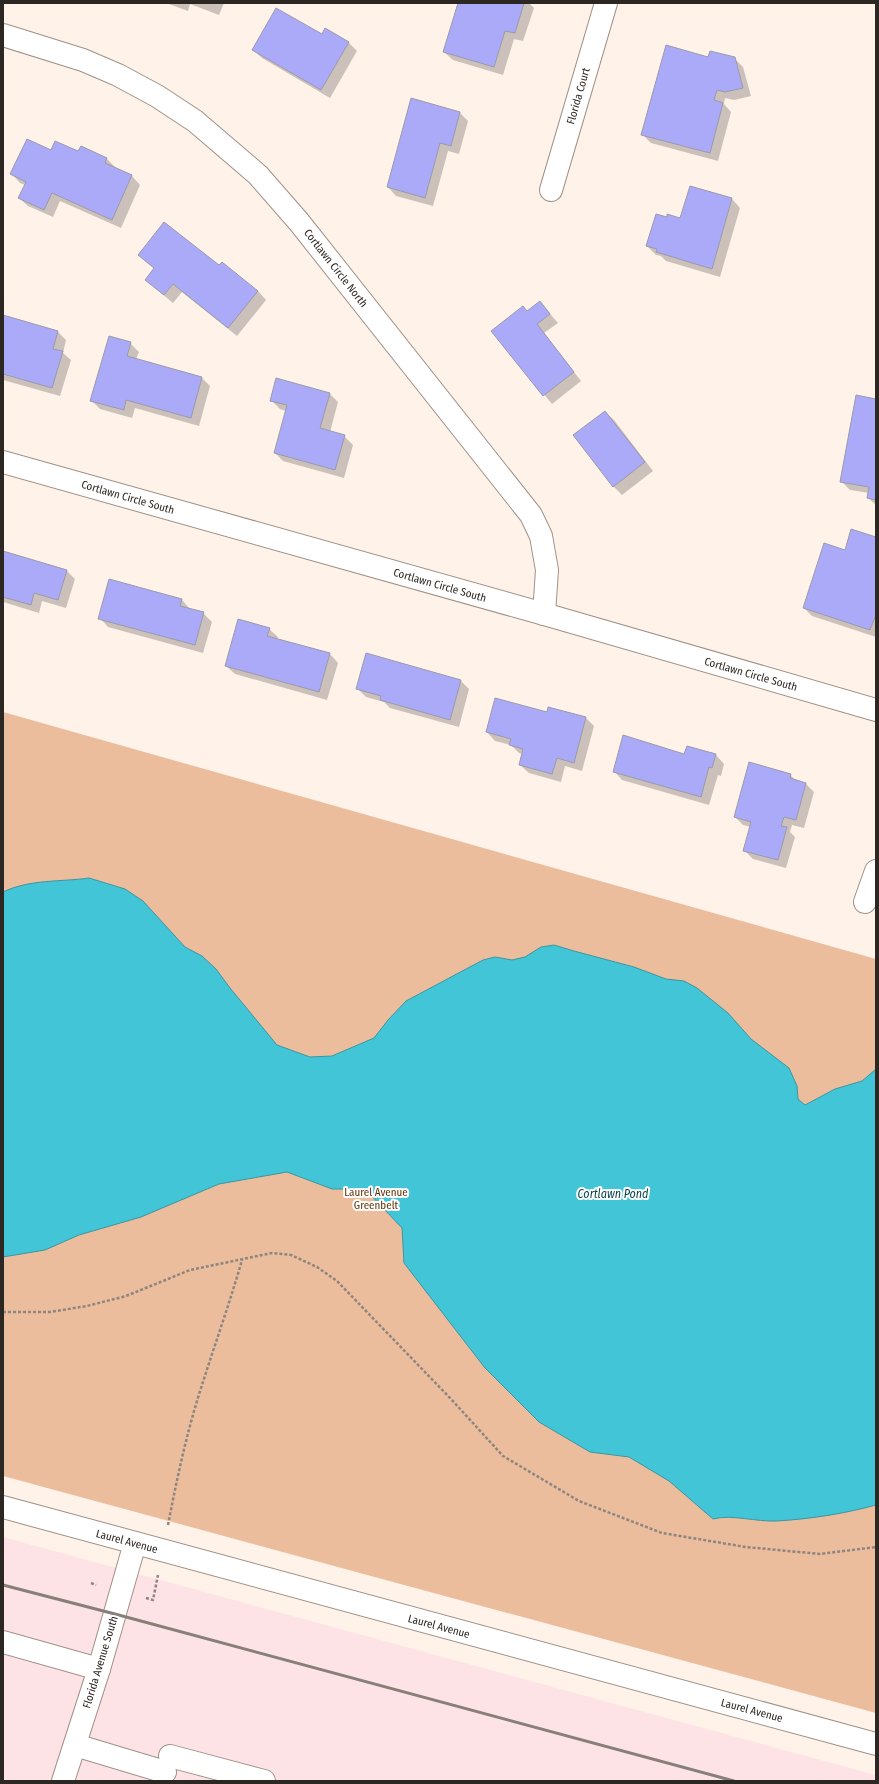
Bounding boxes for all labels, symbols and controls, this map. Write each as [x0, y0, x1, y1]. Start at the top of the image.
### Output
street label: Florida Court [564, 66, 593, 126]
street label: Cortlawn Circle North [301, 227, 370, 310]
street label: Cortlawn Circle South [80, 478, 176, 517]
street label: Cortlawn Circle South [392, 566, 488, 605]
street label: Cortlawn Circle South [703, 655, 799, 694]
park label: Laurel Avenue Greenbelt [344, 1186, 408, 1212]
water label: Cortlawn Pond [578, 1187, 649, 1201]
street label: Laurel Avenue [95, 1527, 159, 1556]
street label: Laurel Avenue [407, 1612, 471, 1641]
street label: Florida Avenue South [80, 1614, 121, 1710]
street label: Laurel Avenue [720, 1696, 784, 1725]

